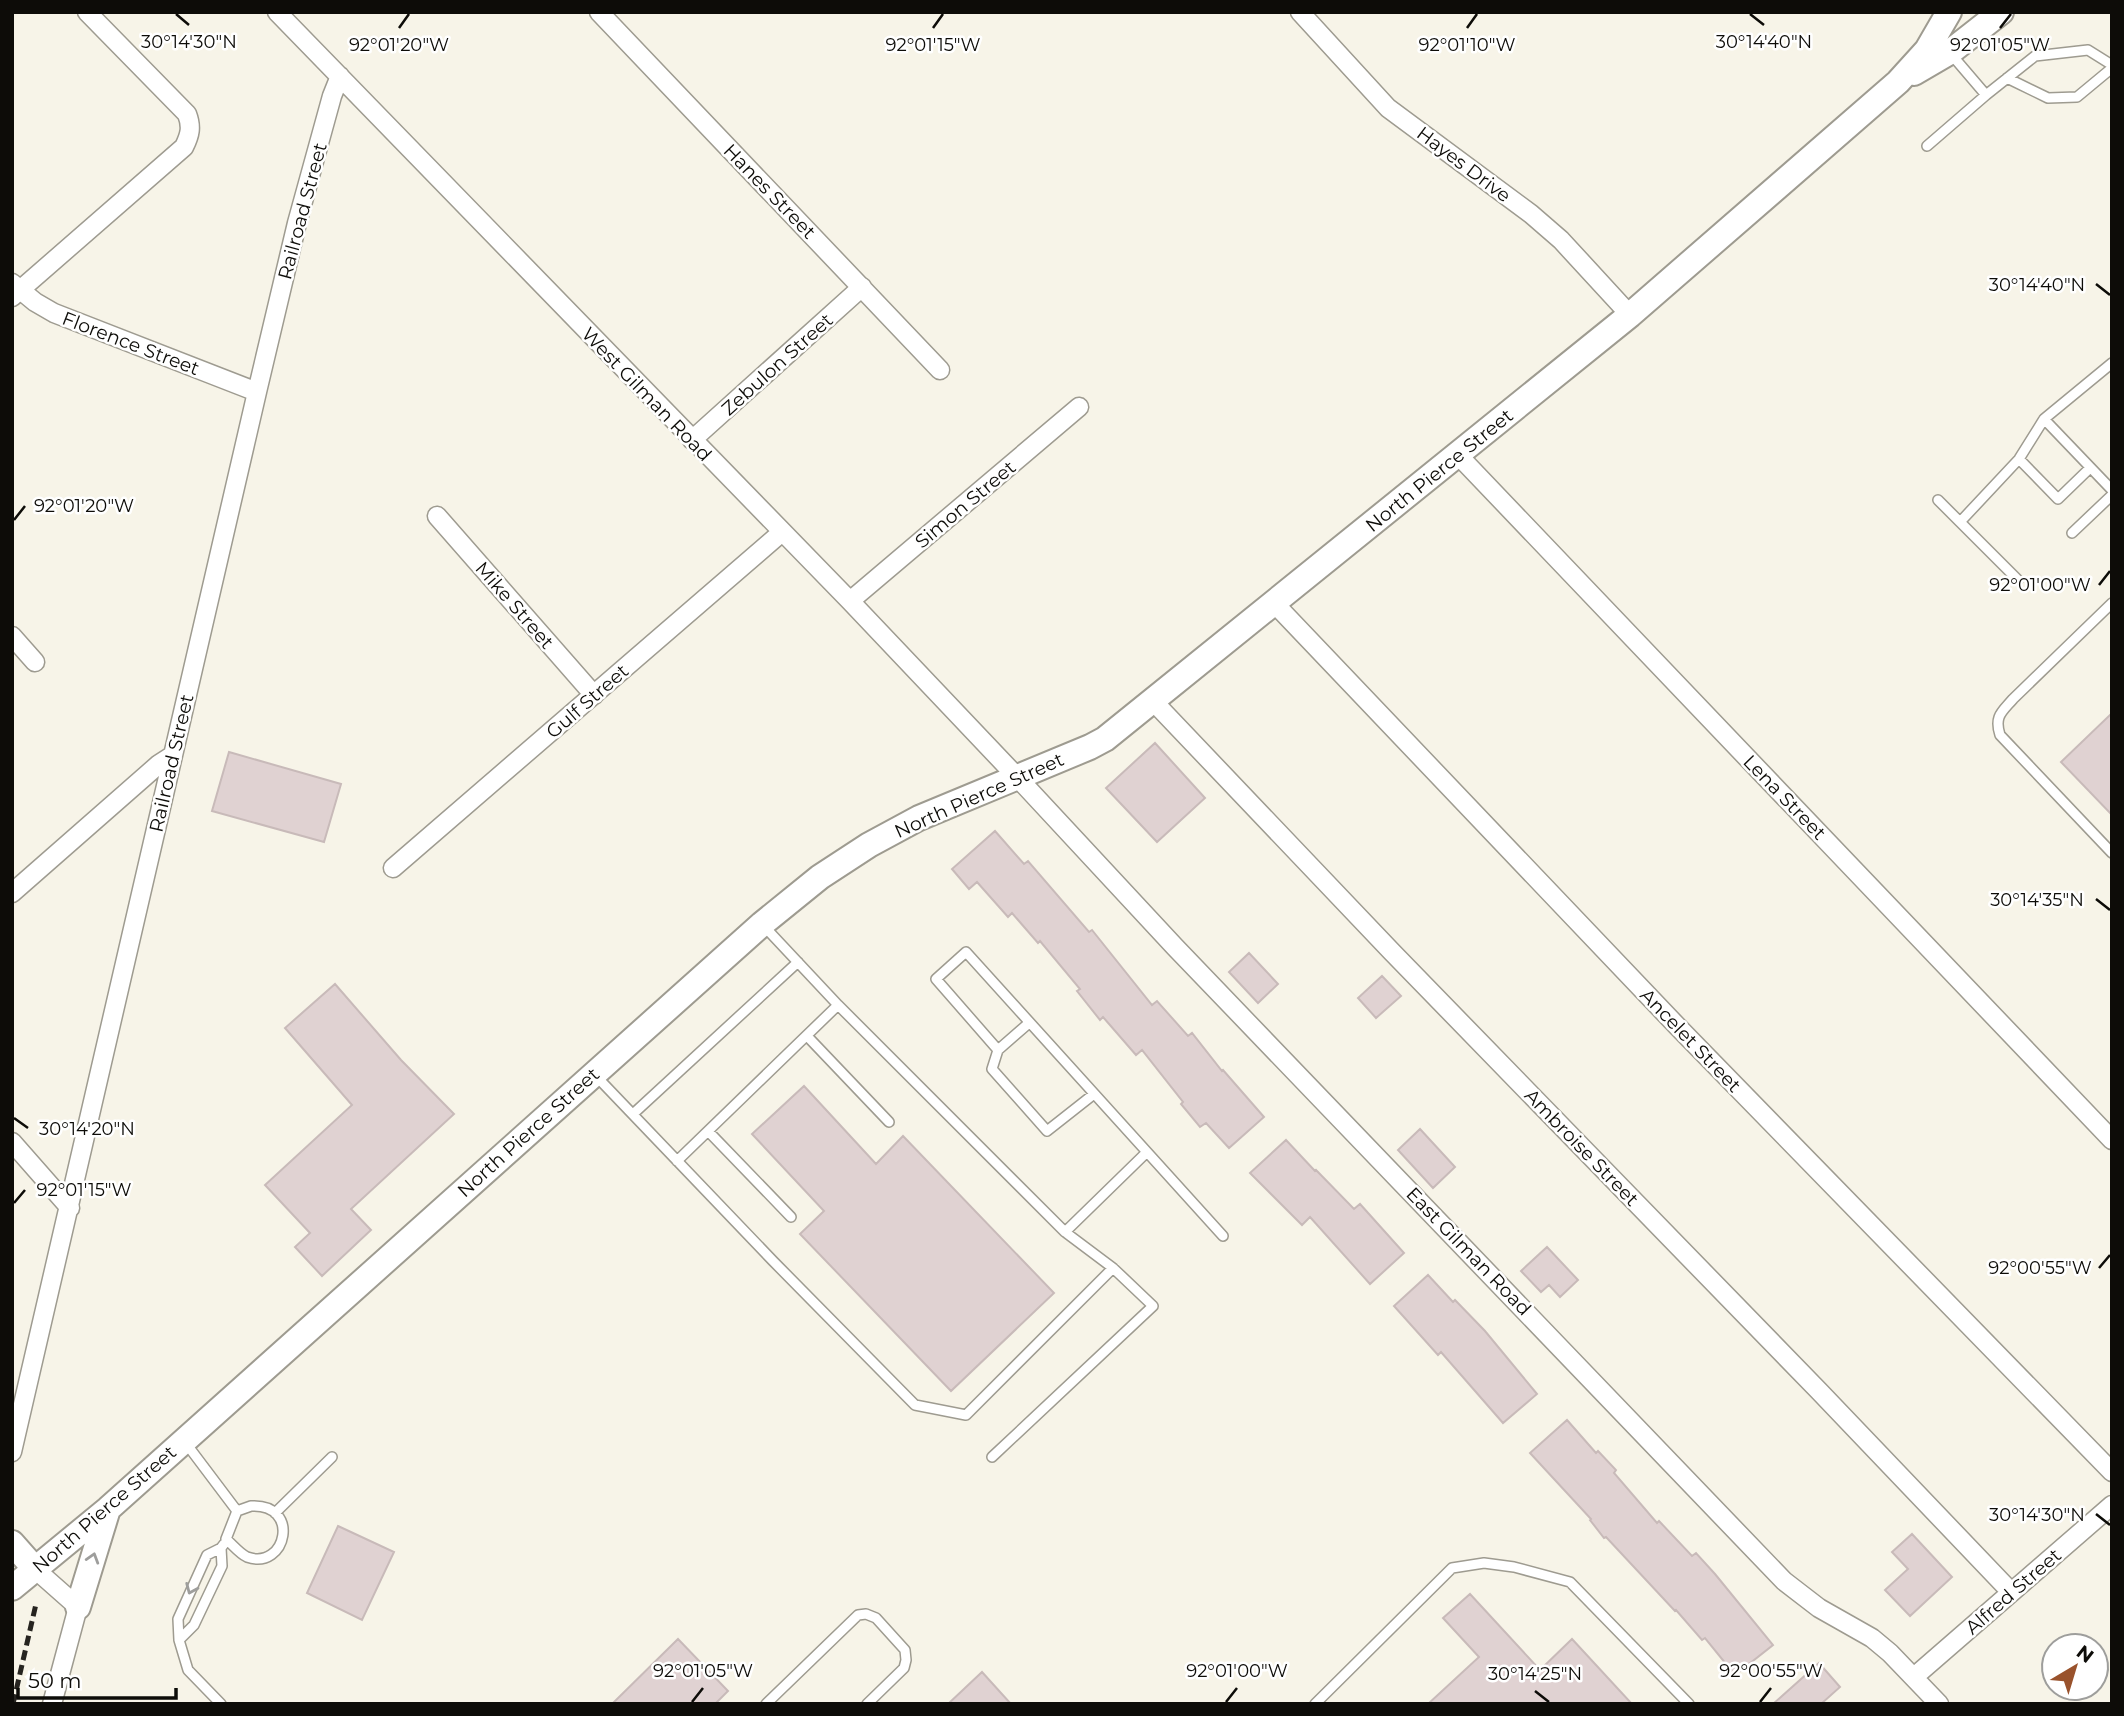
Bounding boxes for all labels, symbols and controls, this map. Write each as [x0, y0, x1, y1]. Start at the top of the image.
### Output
text: 30°14'30"N [141, 31, 237, 53]
text: 30°14'40"N [1716, 31, 1812, 53]
text: 92°01'20"W [349, 34, 449, 56]
text: 92°01'15"W [885, 34, 981, 56]
text: 92°01'10"W [1419, 34, 1515, 56]
text: 92°01'05"W [1950, 34, 2050, 56]
street label: Hayes Drive [1412, 122, 1515, 207]
street label: Hanes Street [719, 139, 821, 244]
street label: Railroad Street [273, 140, 332, 282]
text: 30°14'40"N [1989, 274, 2085, 296]
street label: Florence Street [59, 307, 203, 380]
street label: Zebulon Street [717, 308, 838, 420]
street label: West Gilman Road [577, 323, 716, 466]
street label: North Pierce Street [1361, 404, 1518, 537]
street label: Simon Street [910, 455, 1020, 553]
text: 92°01'20"W [34, 495, 134, 517]
street label: Mike Street [470, 557, 559, 654]
text: 92°01'00"W [1989, 574, 2091, 596]
street label: Gulf Street [542, 659, 633, 743]
street label: Railroad Street [144, 692, 199, 834]
street label: North Pierce Street [891, 748, 1068, 843]
street label: Lena Street [1739, 750, 1831, 845]
text: 30°14'35"N [1990, 889, 2084, 911]
street label: Ancelet Street [1635, 984, 1746, 1097]
street label: North Pierce Street [453, 1062, 604, 1202]
street label: Ambroise Street [1520, 1084, 1644, 1211]
text: 30°14'20"N [39, 1118, 135, 1140]
text: 92°01'15"W [36, 1179, 132, 1201]
street label: East Gilman Road [1401, 1182, 1536, 1320]
text: 92°00'55"W [1988, 1257, 2092, 1279]
street label: North Pierce Street [28, 1441, 181, 1578]
text: 30°14'30"N [1989, 1504, 2085, 1526]
street label: Alfred Street [1961, 1543, 2066, 1639]
one-way arrow [84, 1552, 99, 1564]
one-way arrow [185, 1582, 199, 1594]
north arrow [2040, 1632, 2110, 1702]
text: N [2072, 1640, 2098, 1668]
scale bar [18, 1656, 175, 1700]
text: 92°01'05"W [653, 1660, 753, 1682]
text: 92°01'00"W [1186, 1660, 1288, 1682]
text: 92°00'55"W [1719, 1660, 1823, 1682]
text: 30°14'25"N [1488, 1663, 1582, 1685]
text: 50 m [28, 1668, 82, 1693]

